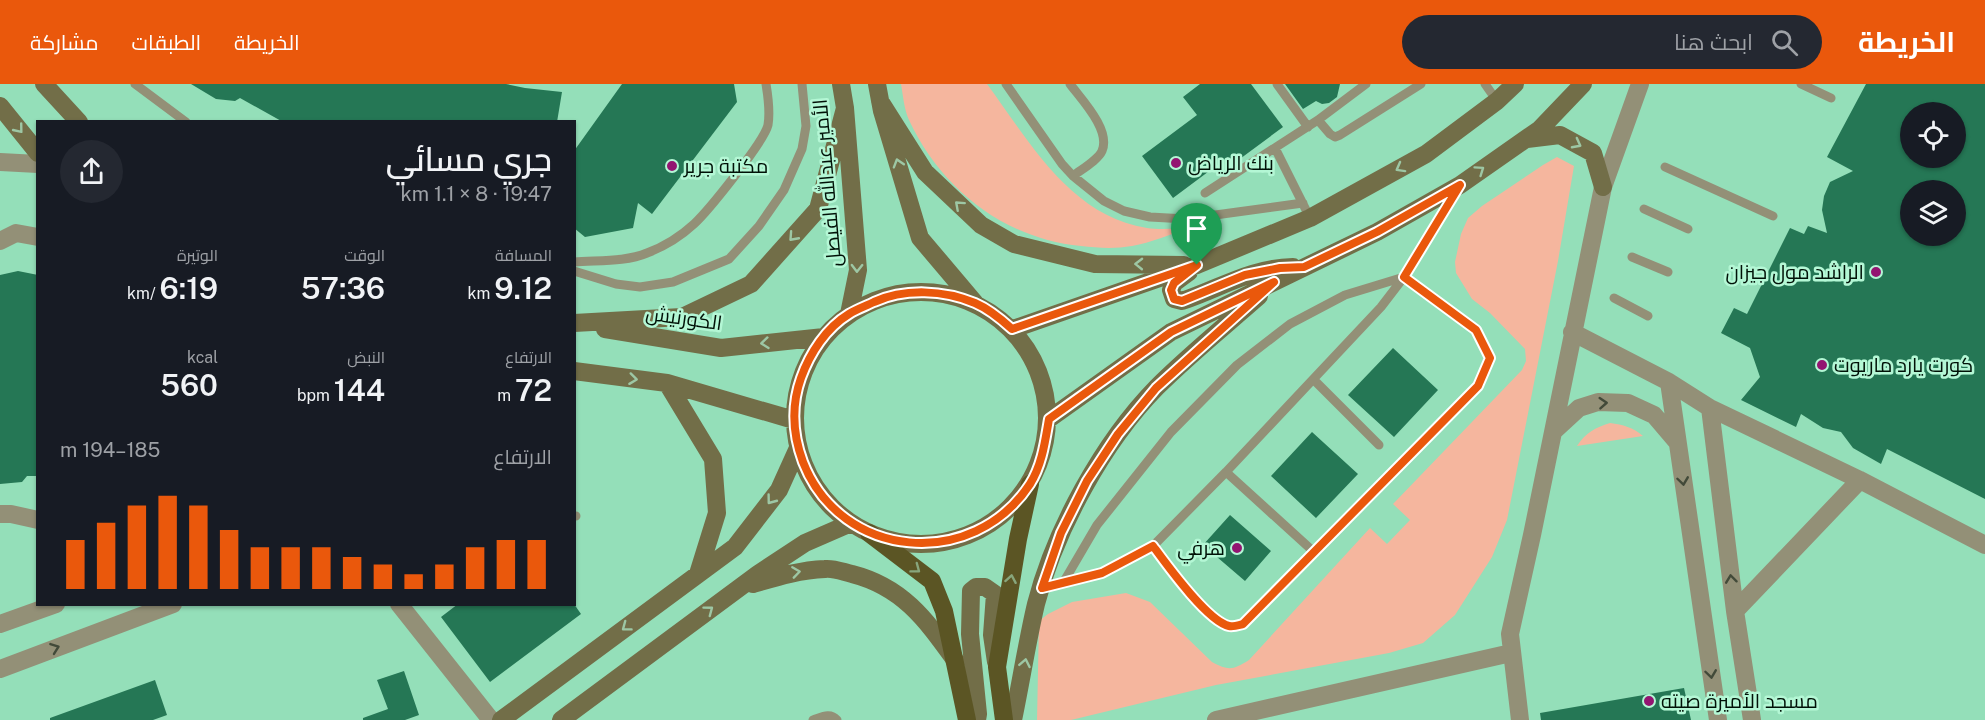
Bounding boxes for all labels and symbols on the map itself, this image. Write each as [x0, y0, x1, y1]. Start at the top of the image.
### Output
street label: الأمير عبدالله الفيصل [807, 98, 847, 268]
one-way arrow [11, 122, 22, 133]
one-way arrow [1571, 137, 1581, 148]
place label: بنك الرياض [1188, 151, 1274, 176]
place label: مكتبة جرير [683, 154, 768, 178]
marker: بنك الرياض [1169, 156, 1183, 170]
one-way arrow [893, 158, 905, 168]
marker: مكتبة جرير [665, 159, 679, 173]
one-way arrow [1396, 161, 1407, 172]
one-way arrow [1474, 167, 1485, 178]
one-way arrow [955, 201, 966, 212]
pin [1171, 203, 1222, 265]
one-way arrow [789, 230, 800, 241]
one-way arrow [1134, 258, 1143, 271]
place label: الراشد مول جيزان [1725, 260, 1864, 285]
one-way arrow [850, 263, 863, 272]
marker: الراشد مول جيزان [1869, 265, 1883, 279]
street label: الكورنيش [644, 301, 724, 336]
one-way arrow [761, 336, 770, 349]
place label: كورت يارد ماريوت [1834, 353, 1973, 377]
marker: كورت يارد ماريوت [1815, 358, 1829, 372]
one-way arrow [628, 372, 637, 384]
one-way arrow [1599, 397, 1608, 410]
one-way arrow [1677, 477, 1689, 486]
one-way arrow [768, 493, 779, 504]
place label: هرفي [1177, 536, 1225, 564]
marker: هرفي [1230, 541, 1244, 555]
one-way arrow [909, 561, 920, 572]
one-way arrow [792, 567, 801, 579]
one-way arrow [1004, 574, 1017, 584]
one-way arrow [1726, 574, 1738, 584]
one-way arrow [702, 607, 713, 618]
one-way arrow [621, 620, 632, 631]
one-way arrow [49, 643, 60, 656]
one-way arrow [1018, 658, 1031, 668]
one-way arrow [1705, 670, 1717, 679]
place label: مسجد الأميرة صيته [1661, 689, 1818, 713]
marker: مسجد الأميرة صيته [1642, 694, 1656, 708]

